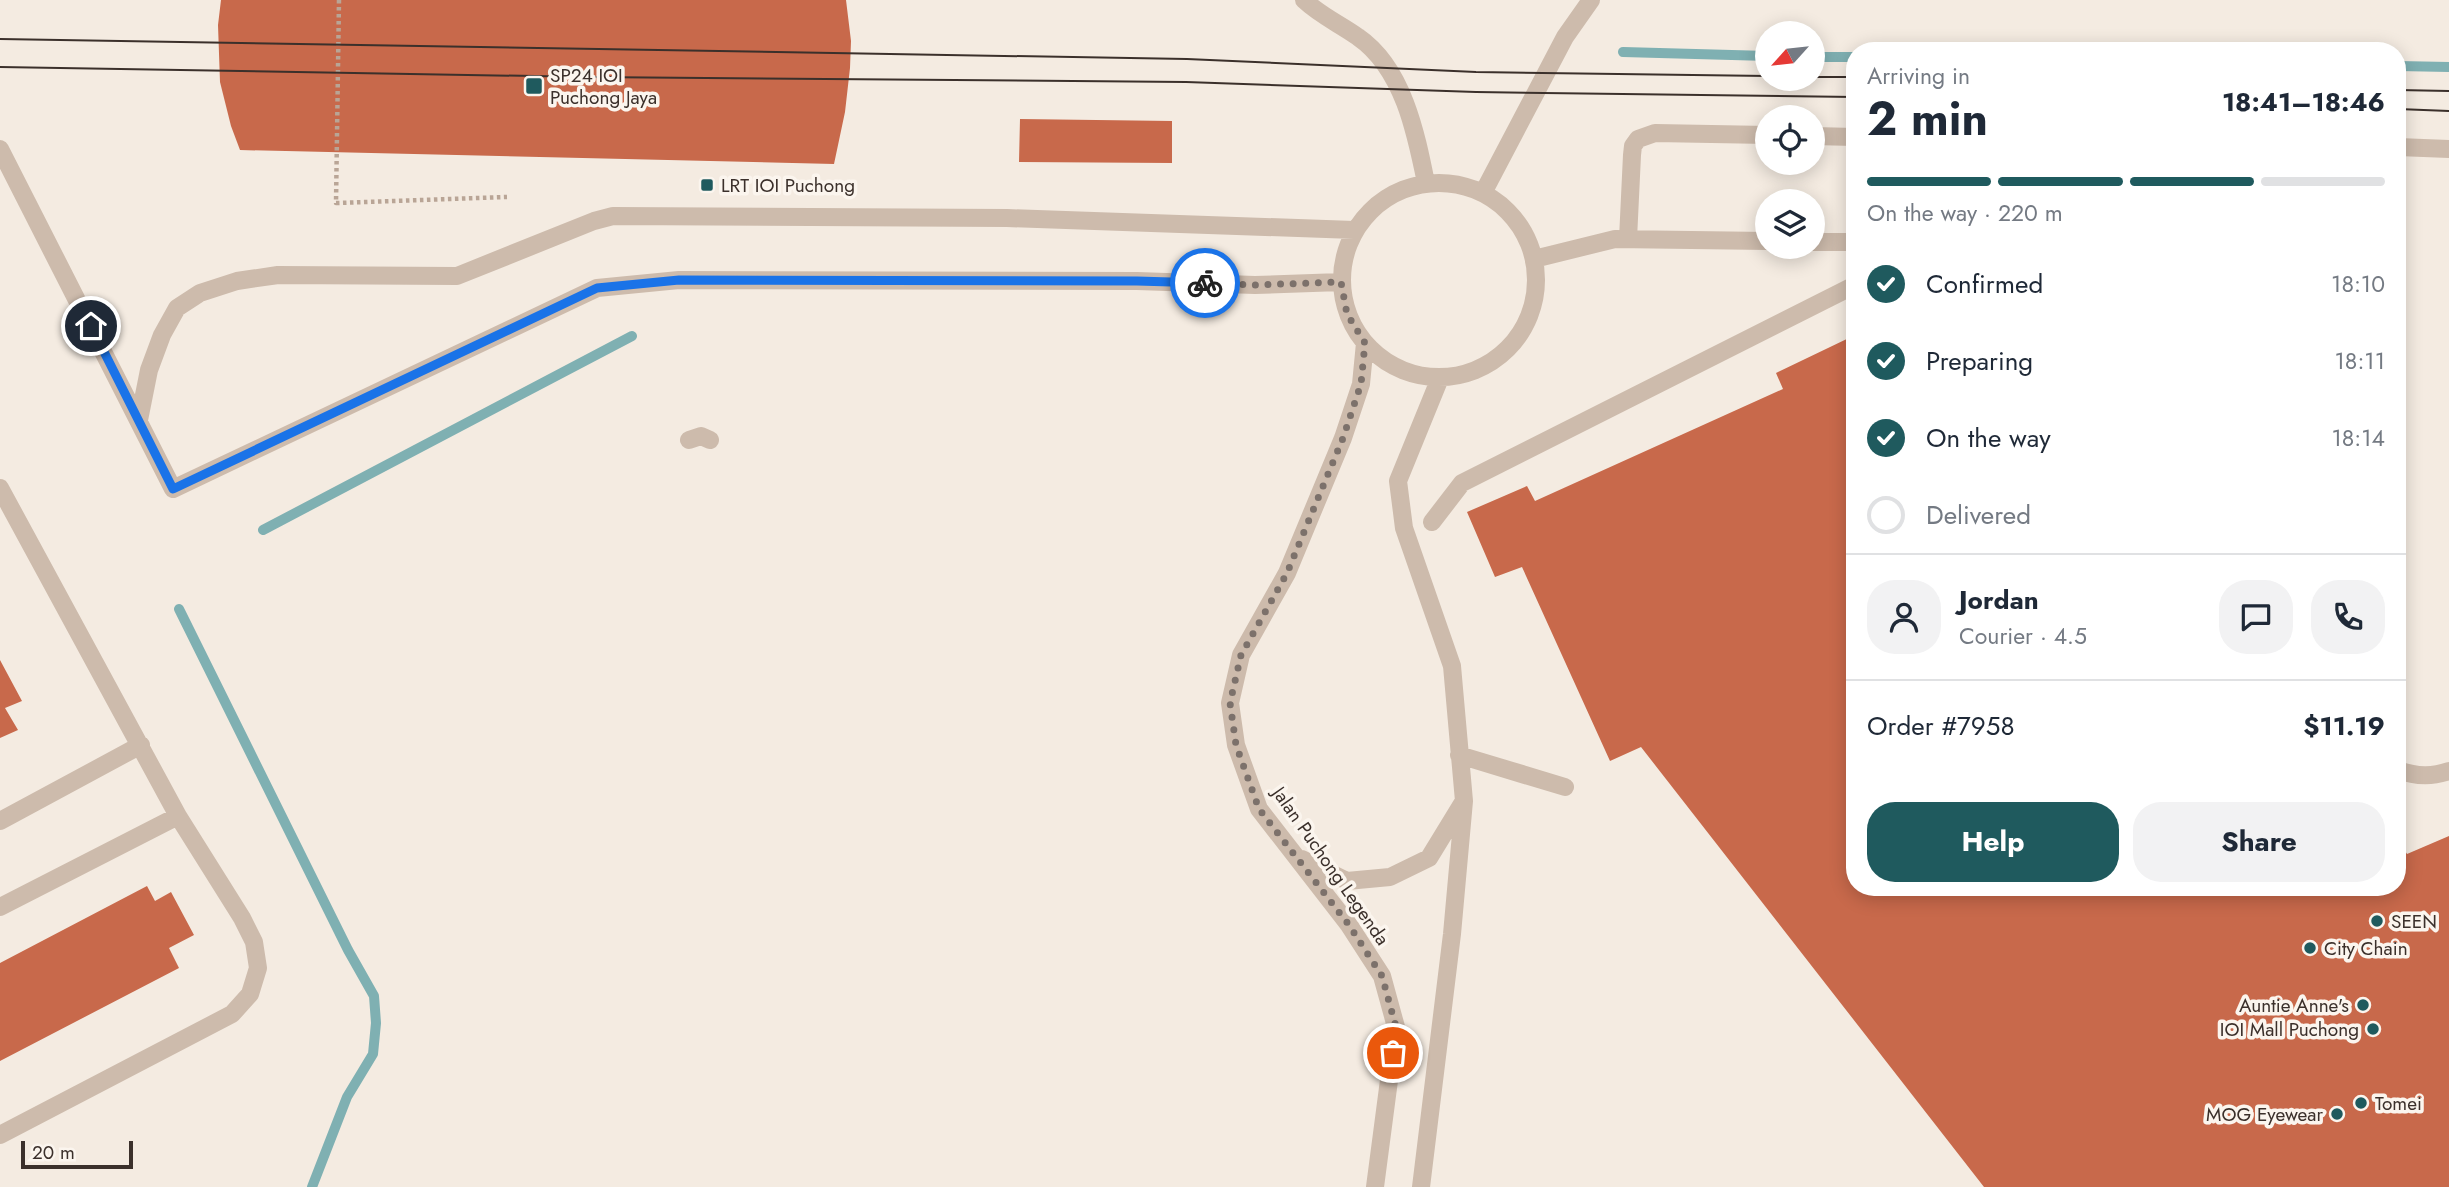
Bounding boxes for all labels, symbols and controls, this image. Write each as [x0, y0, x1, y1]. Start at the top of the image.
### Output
north arrow [1755, 21, 1825, 91]
map controls [1755, 21, 1825, 259]
text: Arriving in [1867, 59, 1970, 93]
place label: SP24 IOI Puchong Jaya [550, 62, 657, 111]
marker: SP24 IOI Puchong Jaya [524, 76, 544, 96]
text: 18:41–18:46 [2222, 83, 2385, 121]
text: 2 min [1867, 86, 1988, 152]
button: locate [1755, 105, 1825, 175]
place label: LRT IOI Puchong [721, 172, 855, 199]
marker: LRT IOI Puchong [699, 177, 715, 193]
button: layers [1755, 189, 1825, 259]
text: On the way · 220 m [1867, 196, 2063, 230]
courier [1170, 248, 1240, 318]
icon: bike [1186, 264, 1224, 302]
icon: check [1867, 265, 1905, 303]
text: Confirmed [1926, 265, 2043, 303]
text: 18:10 [2331, 267, 2385, 301]
pin [61, 296, 121, 356]
icon: home [72, 307, 110, 345]
icon: check [1867, 342, 1905, 380]
text: Preparing [1926, 342, 2033, 380]
text: 18:11 [2334, 344, 2385, 378]
icon: check [1867, 419, 1905, 457]
text: On the way [1926, 419, 2051, 457]
text: 18:14 [2331, 421, 2385, 455]
text: Delivered [1926, 496, 2031, 534]
button: person [1867, 580, 1941, 654]
button: chat [2219, 580, 2293, 654]
button: phone [2311, 580, 2385, 654]
text: Jordan [1959, 581, 2039, 619]
text: Courier · 4.5 [1959, 619, 2087, 653]
text: Order #7958 [1867, 707, 2015, 745]
text: $11.19 [2303, 707, 2385, 745]
street label: Jalan Puchong Legenda [1264, 779, 1396, 951]
button: Help [1867, 802, 2119, 882]
button: Share [2133, 802, 2385, 882]
place label: SEEN [2391, 908, 2437, 935]
marker: SEEN [2369, 913, 2385, 929]
place label: City Chain [2324, 935, 2408, 962]
marker: City Chain [2302, 940, 2318, 956]
place label: Auntie Anne's [2239, 992, 2349, 1019]
marker: Auntie Anne's [2355, 997, 2371, 1013]
place label: IOI Mall Puchong [2220, 1016, 2359, 1043]
marker: IOI Mall Puchong [2365, 1021, 2381, 1037]
pin [1363, 1023, 1423, 1083]
icon: bag [1374, 1034, 1412, 1072]
place label: Tomei [2375, 1090, 2422, 1117]
marker: Tomei [2353, 1095, 2369, 1111]
place label: MOG Eyewear [2206, 1101, 2323, 1128]
marker: MOG Eyewear [2329, 1106, 2345, 1122]
scale bar [21, 1138, 133, 1170]
text: 20 m [32, 1139, 75, 1166]

